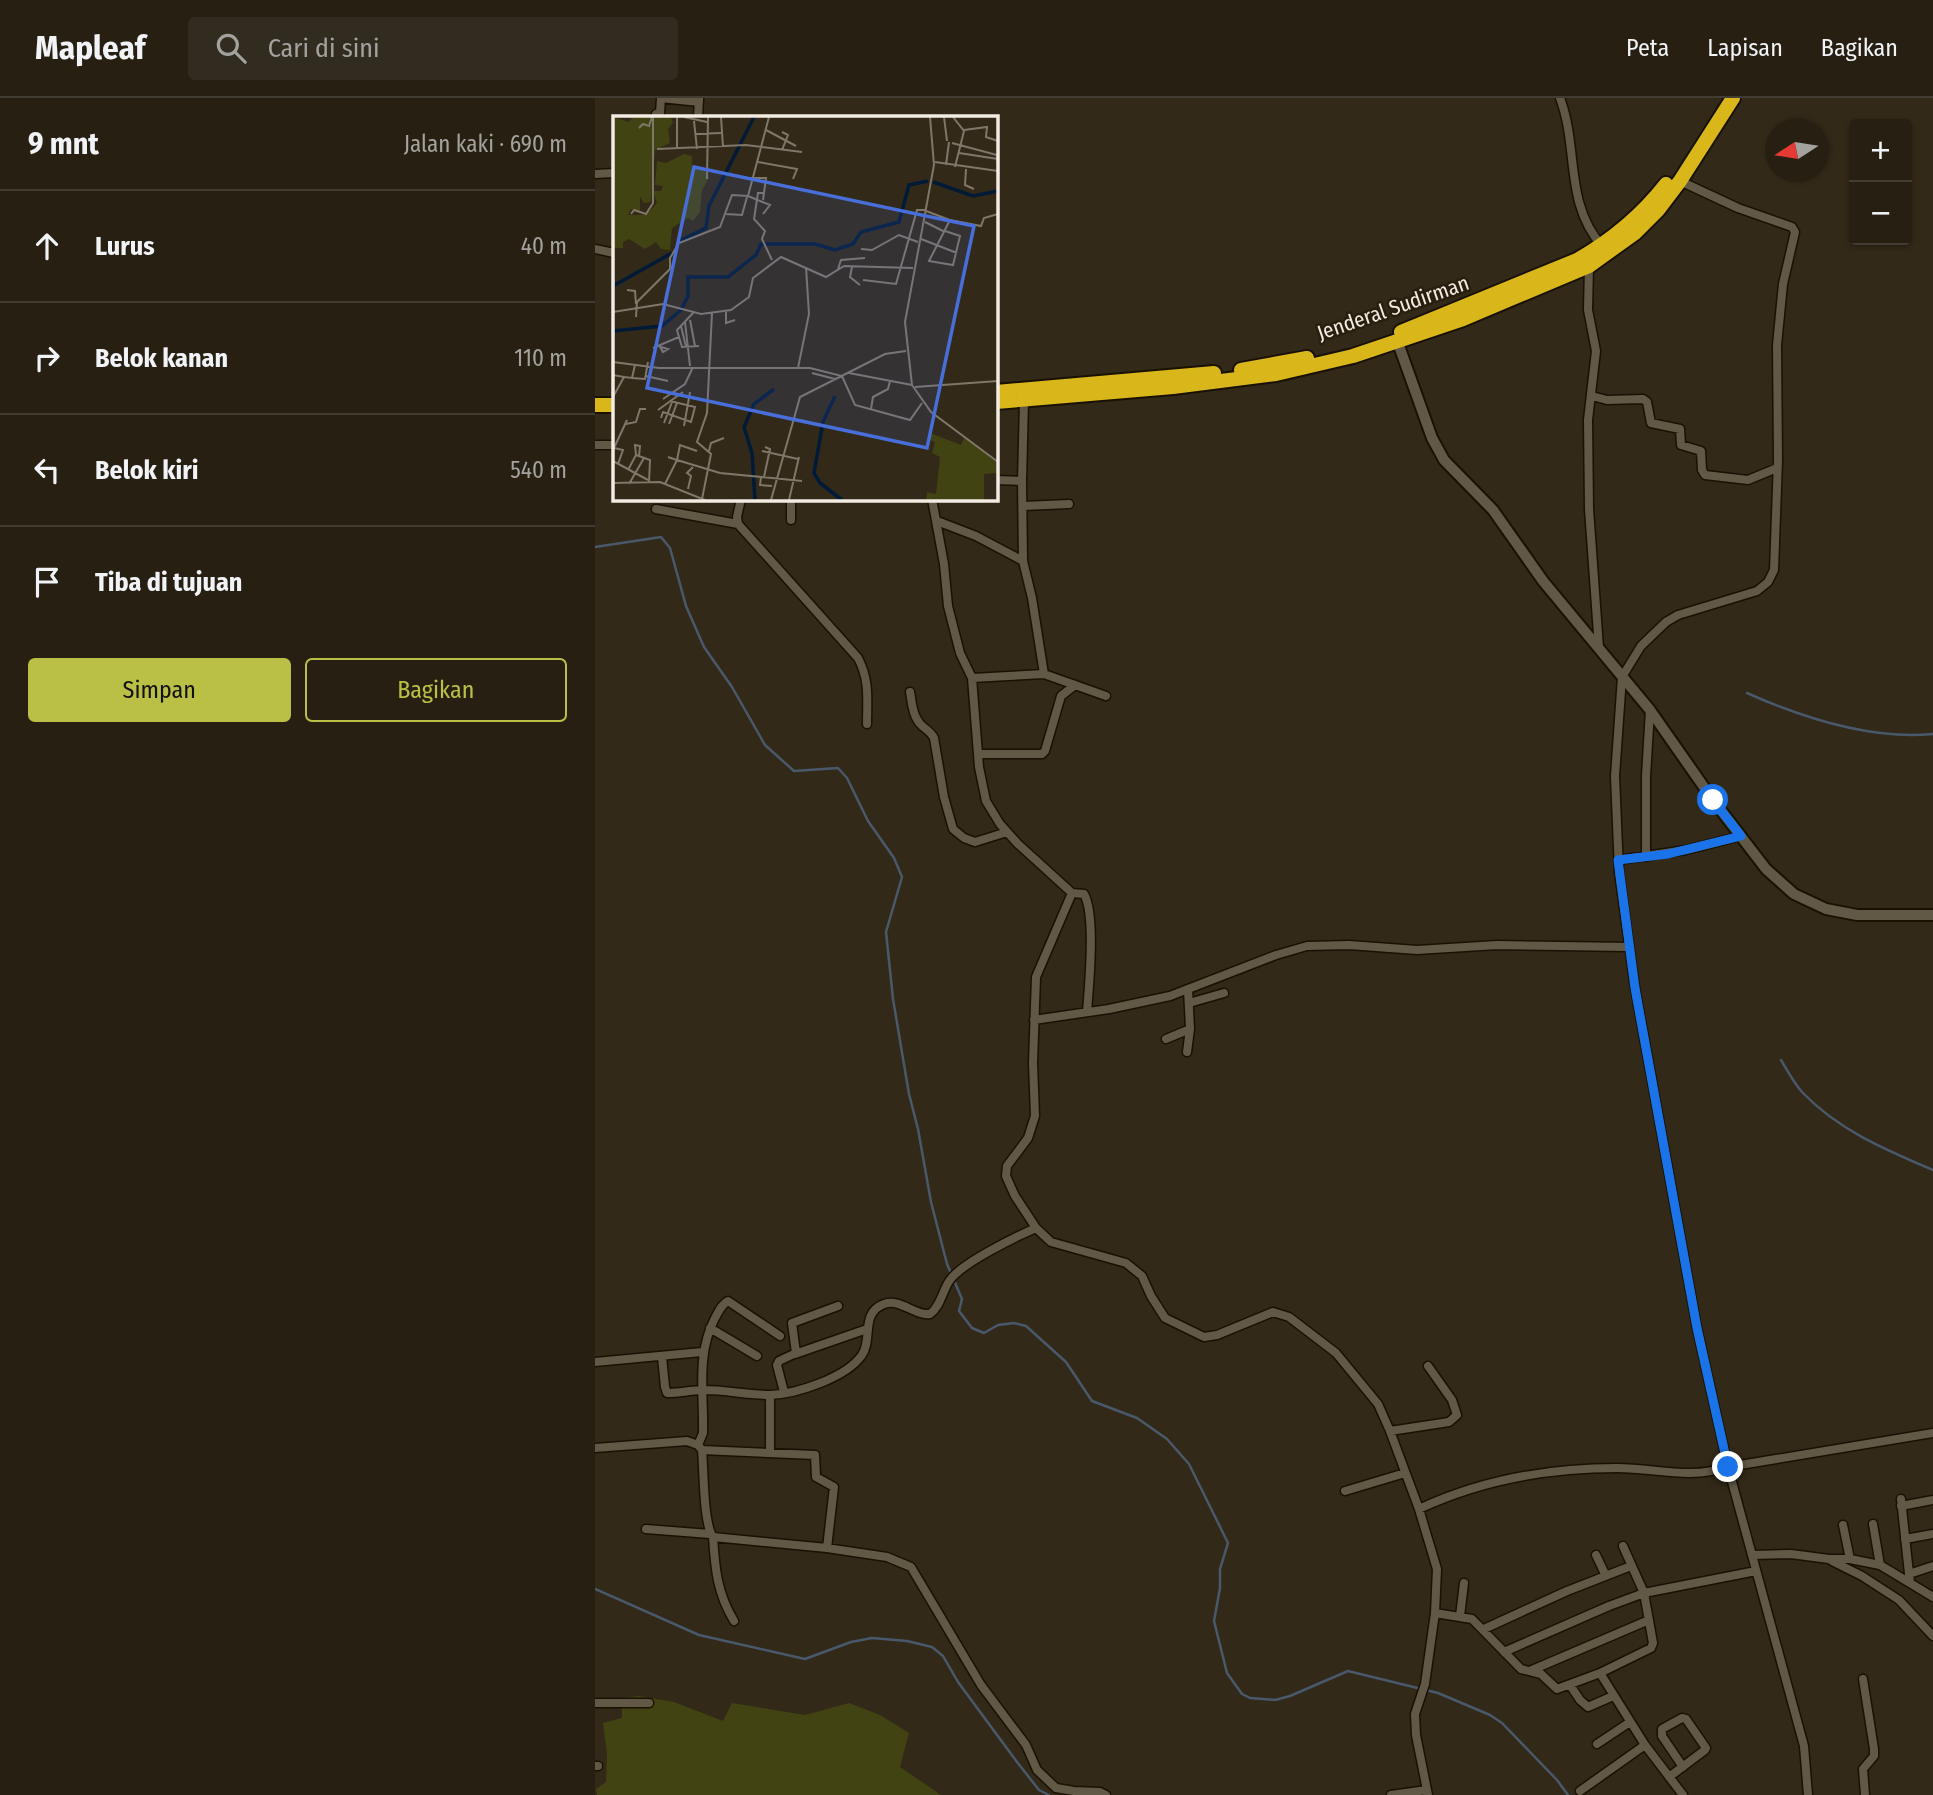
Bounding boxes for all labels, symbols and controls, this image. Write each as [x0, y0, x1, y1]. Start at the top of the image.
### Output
search box [188, 17, 678, 80]
text: Mapleaf [35, 28, 146, 68]
icon: search [212, 29, 250, 67]
text: Cari di sini [268, 33, 380, 64]
text: Peta [1626, 34, 1669, 62]
text: Lapisan [1707, 34, 1783, 62]
text: Bagikan [1821, 34, 1898, 62]
inset map [613, 116, 997, 500]
north arrow [1765, 119, 1828, 182]
map controls [1849, 119, 1912, 245]
button: + [1849, 119, 1912, 182]
text: 9 mnt [28, 126, 99, 162]
text: Jalan kaki · 690 m [404, 130, 567, 158]
button: − [1849, 182, 1912, 245]
icon: ahead [28, 227, 66, 265]
text: Lurus [95, 231, 155, 262]
text: 40 m [521, 232, 567, 260]
street label: Jenderal Sudirman [1314, 270, 1472, 346]
icon: right [28, 339, 66, 377]
text: Belok kanan [95, 343, 228, 374]
text: 110 m [514, 344, 567, 372]
icon: left [28, 451, 66, 489]
text: Belok kiri [95, 455, 198, 486]
text: 540 m [510, 456, 567, 484]
icon: arrive [28, 563, 66, 601]
text: Tiba di tujuan [95, 567, 242, 598]
button: Simpan [28, 658, 291, 722]
button: Bagikan [305, 658, 567, 722]
route start [1697, 784, 1728, 815]
route end [1712, 1451, 1743, 1482]

